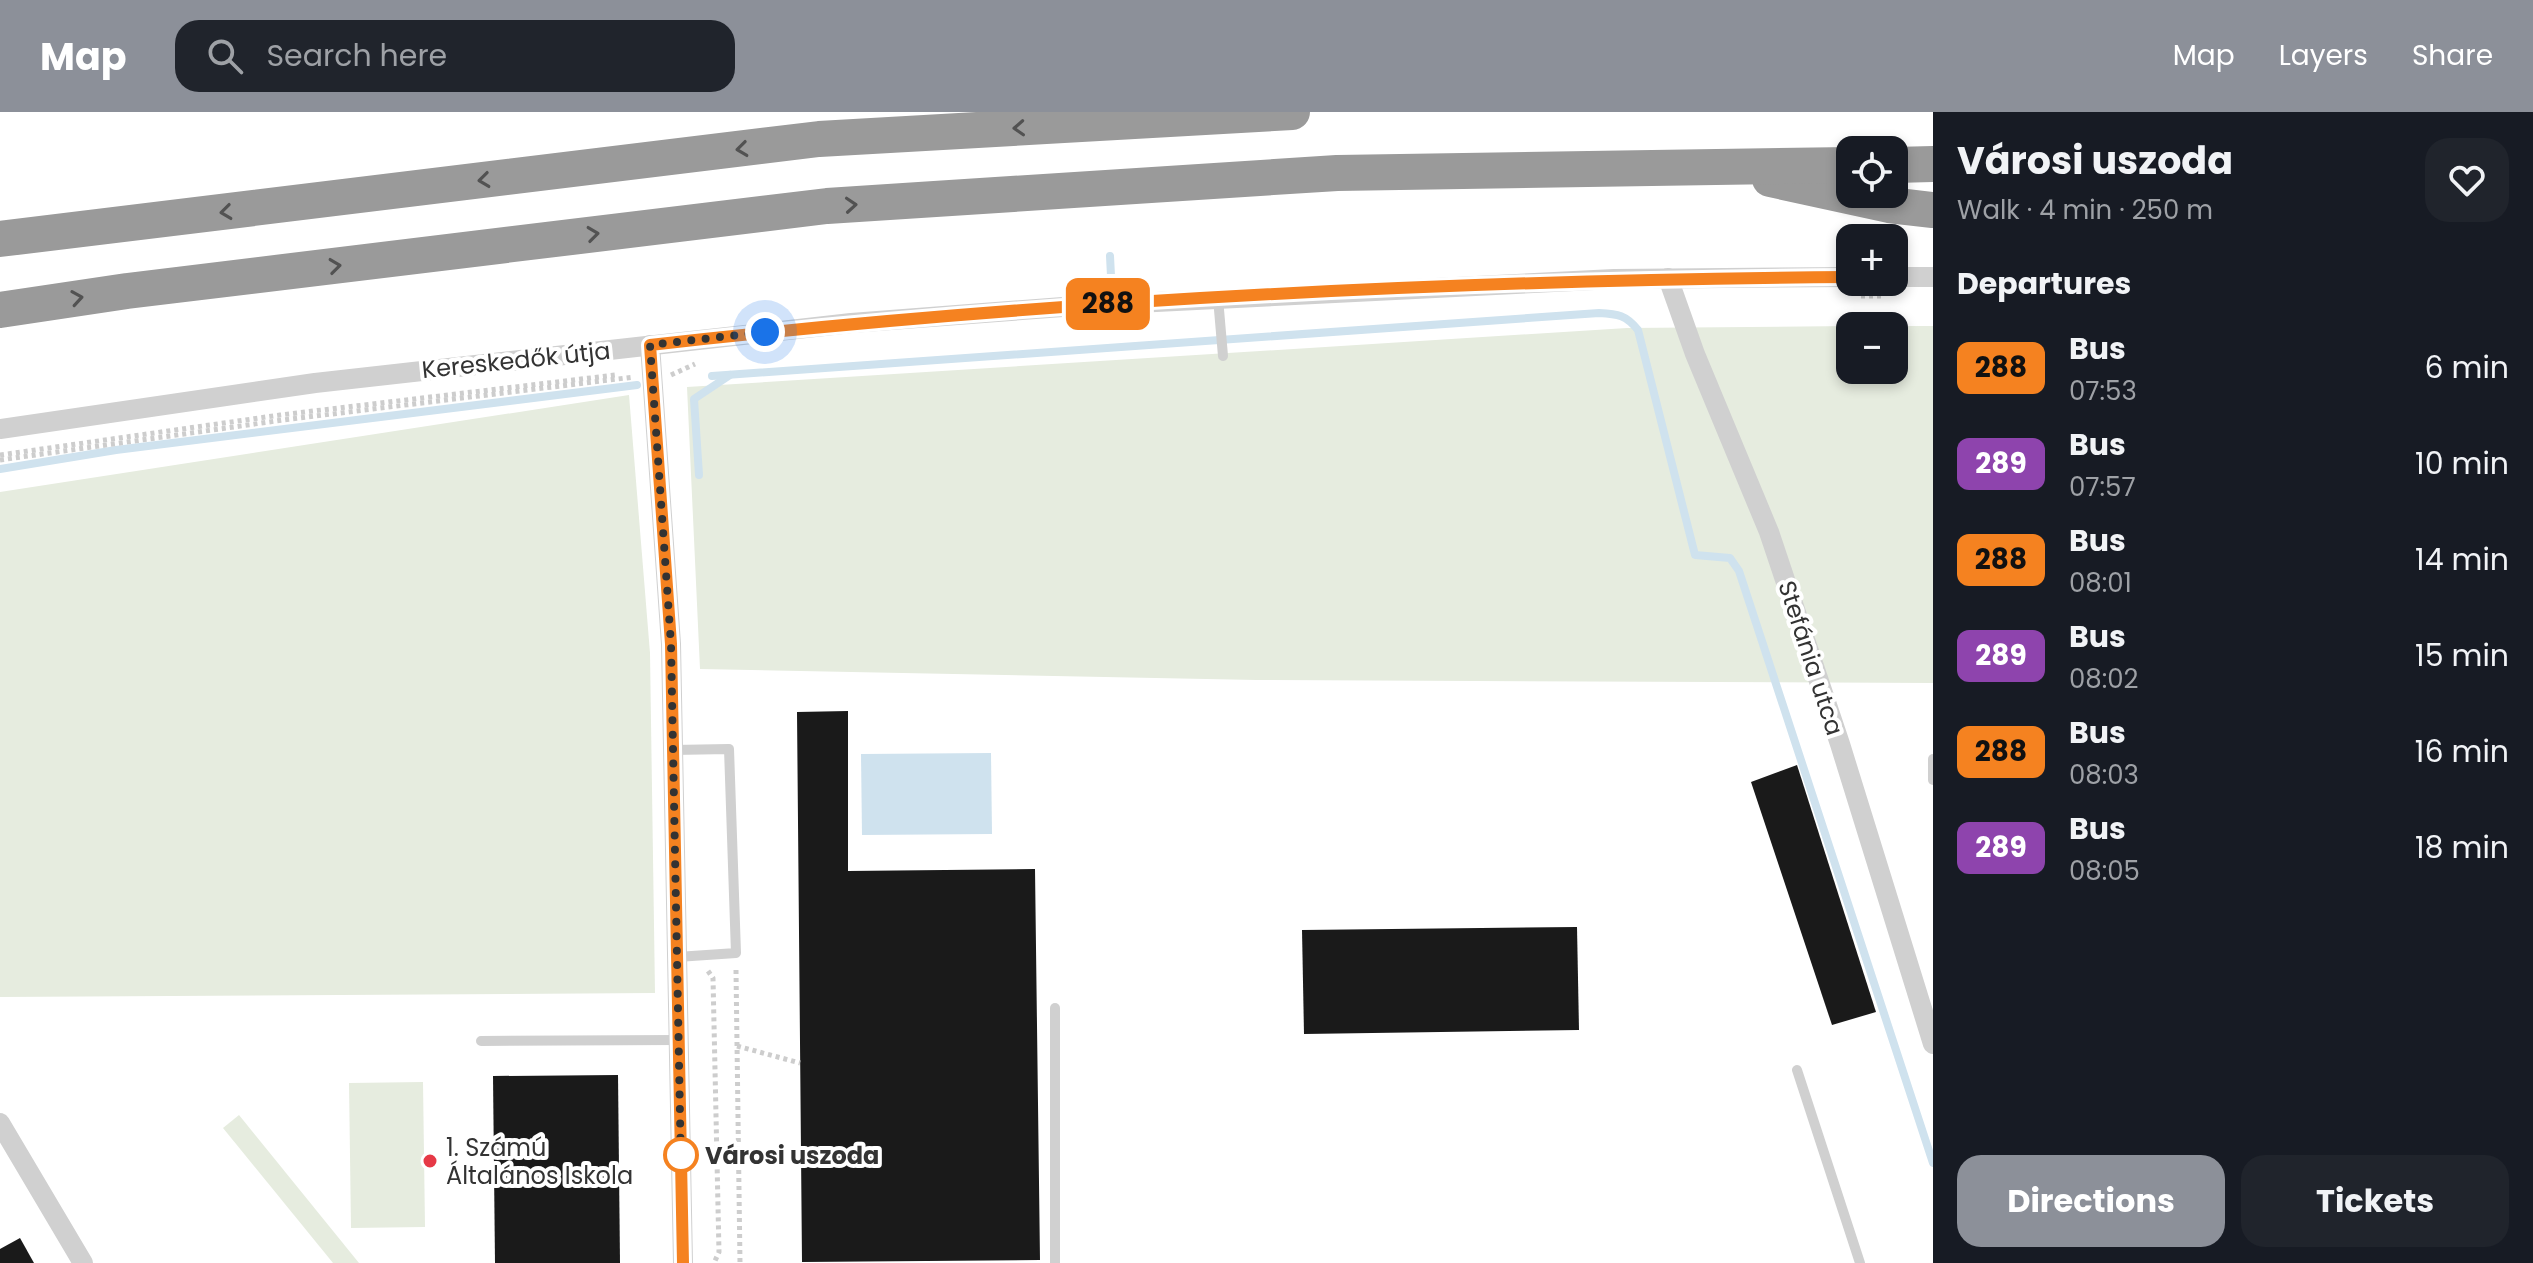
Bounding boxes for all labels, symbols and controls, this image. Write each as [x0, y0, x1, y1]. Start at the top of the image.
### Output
search box [175, 20, 735, 92]
text: Map [40, 30, 127, 83]
icon: search [203, 34, 247, 78]
text: Search here [267, 34, 447, 77]
text: Map [2173, 36, 2235, 75]
text: Layers [2279, 36, 2368, 75]
text: Share [2412, 36, 2493, 75]
one-way arrow [1012, 119, 1025, 136]
text: Városi uszoda [1957, 134, 2233, 187]
map controls [1836, 136, 1908, 384]
button: locate [1836, 136, 1908, 208]
button: heart [2425, 138, 2509, 222]
one-way arrow [735, 140, 749, 157]
one-way arrow [477, 172, 490, 189]
text: Walk · 4 min · 250 m [1957, 192, 2213, 228]
one-way arrow [845, 196, 858, 213]
one-way arrow [219, 203, 233, 220]
button: + [1836, 224, 1908, 296]
one-way arrow [587, 226, 600, 243]
one-way arrow [329, 257, 342, 274]
text: Departures [1957, 262, 2131, 305]
line badge: 288 [1062, 278, 1154, 330]
text: 288 [1082, 284, 1134, 323]
one-way arrow [70, 290, 84, 307]
your location [745, 312, 785, 352]
button: − [1836, 312, 1908, 384]
text: Bus [2069, 327, 2126, 370]
street label: Kereskedők útja [420, 334, 612, 386]
text: 6 min [2424, 346, 2509, 389]
text: 288 [1975, 348, 2027, 387]
text: 07:53 [2069, 373, 2137, 409]
text: Bus [2069, 423, 2126, 466]
text: 10 min [2415, 442, 2509, 485]
text: 289 [1975, 444, 2027, 483]
text: 07:57 [2069, 469, 2136, 505]
text: Bus [2069, 519, 2126, 562]
text: 14 min [2415, 538, 2509, 581]
text: 288 [1975, 540, 2027, 579]
text: 08:01 [2069, 565, 2132, 601]
street label: Stefánia utca [1770, 577, 1852, 739]
text: Bus [2069, 615, 2126, 658]
text: 15 min [2415, 634, 2509, 677]
text: 289 [1975, 636, 2027, 675]
text: 08:02 [2069, 661, 2139, 697]
text: Bus [2069, 711, 2126, 754]
text: 16 min [2415, 730, 2509, 773]
text: 288 [1975, 732, 2027, 771]
text: 08:03 [2069, 757, 2139, 793]
text: Bus [2069, 807, 2126, 850]
text: 18 min [2415, 826, 2509, 869]
text: 289 [1975, 828, 2027, 867]
text: 08:05 [2069, 853, 2140, 889]
place label: 1. Számú Általános Iskola [446, 1131, 633, 1192]
marker: Városi uszoda [664, 1138, 698, 1172]
place label: Városi uszoda [705, 1139, 879, 1172]
marker: 1. Számú Általános Iskola [421, 1152, 439, 1170]
button: Directions [1957, 1155, 2225, 1247]
button: Tickets [2241, 1155, 2509, 1247]

